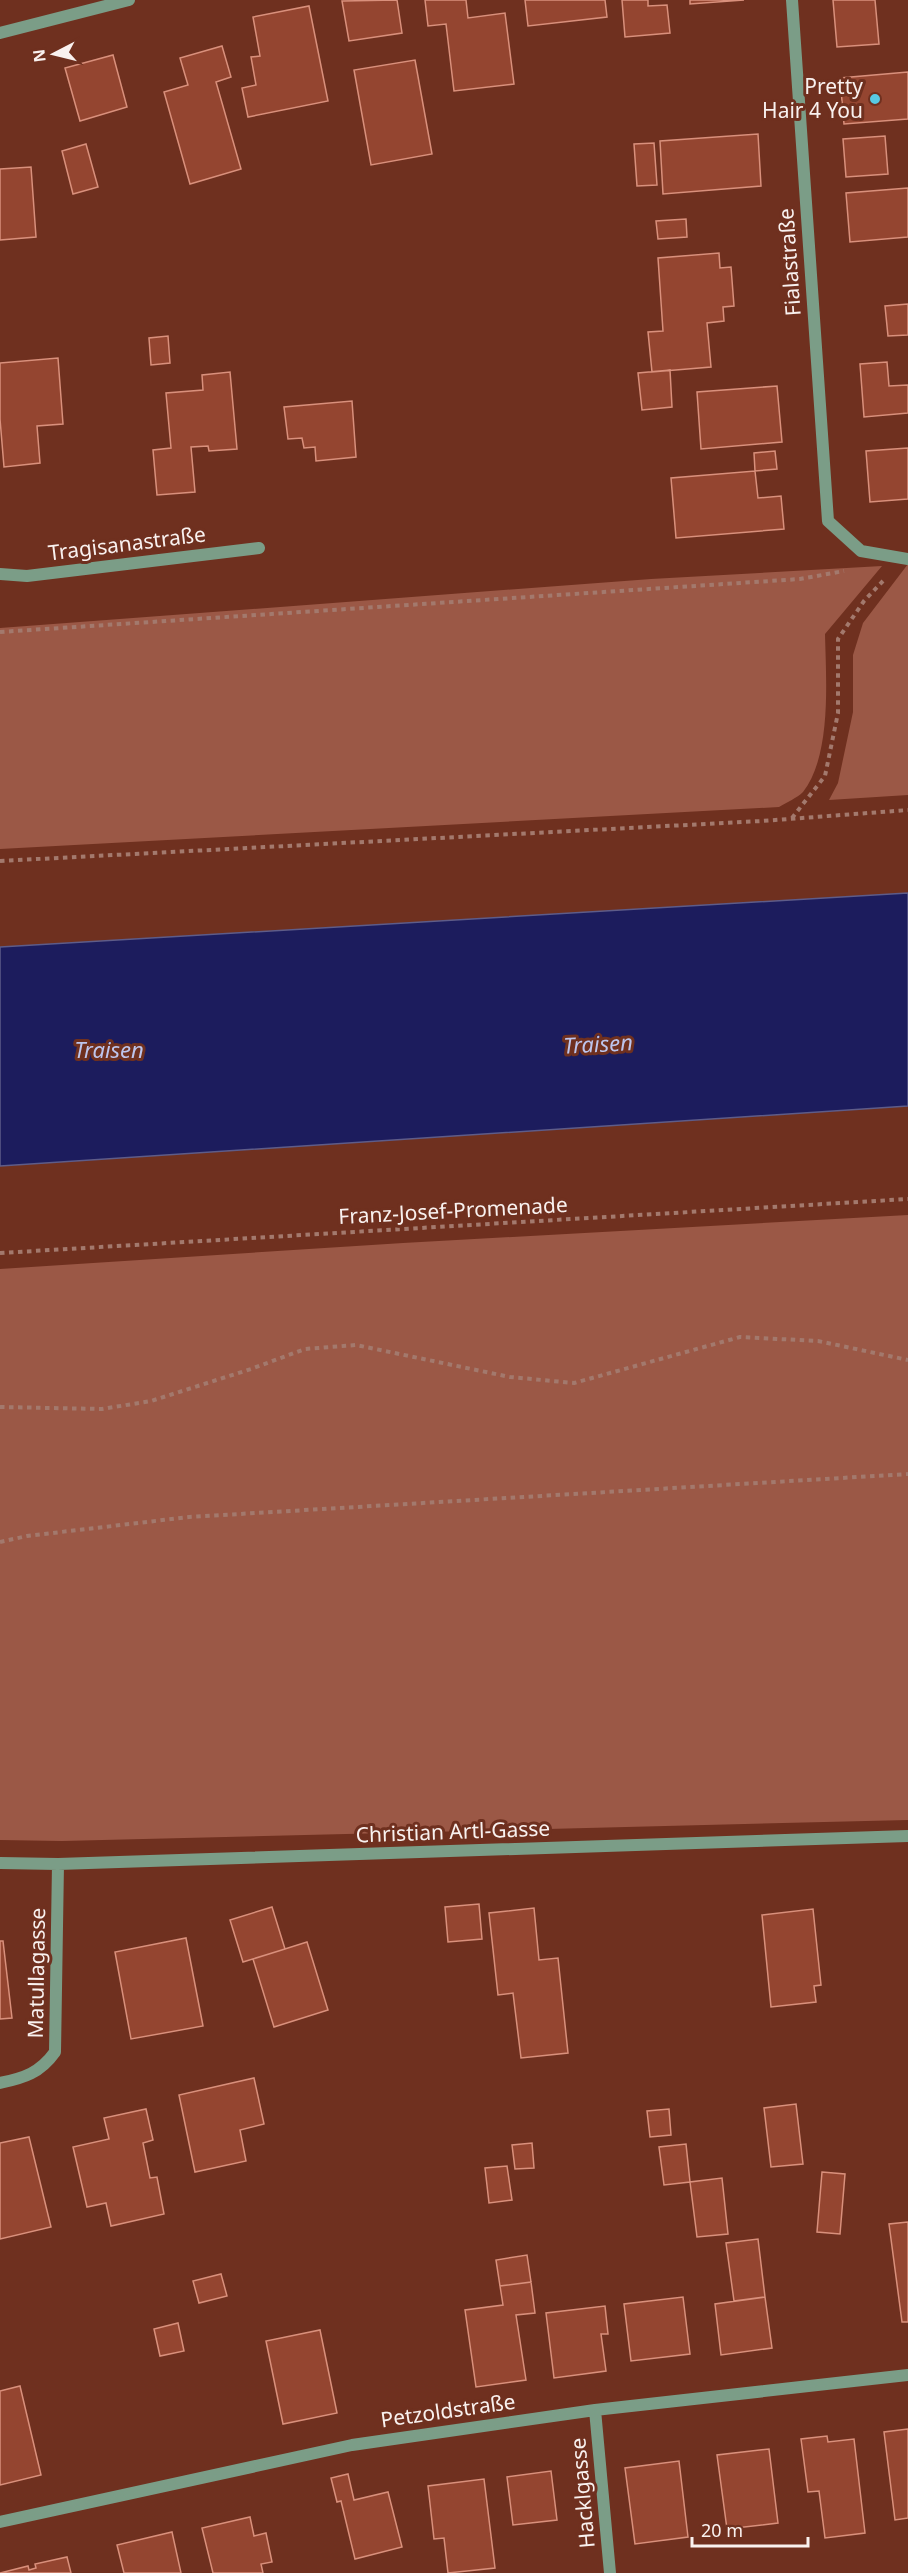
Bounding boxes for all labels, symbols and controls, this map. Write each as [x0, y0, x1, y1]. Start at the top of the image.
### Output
north arrow [24, 24, 84, 84]
text: N [27, 48, 51, 64]
place label: Pretty Hair 4 You [762, 72, 863, 124]
marker: Pretty Hair 4 You [868, 92, 882, 106]
street label: Fialastraße [771, 207, 807, 317]
street label: Tragisanastraße [47, 519, 207, 567]
water label: Traisen [562, 1026, 634, 1060]
water label: Traisen [74, 1034, 144, 1064]
street label: Franz-Josef-Promenade [338, 1190, 568, 1230]
street label: Christian Artl-Gasse [355, 1814, 551, 1848]
street label: Matullagasse [21, 1907, 51, 2039]
street label: Petzoldstraße [379, 2387, 517, 2433]
street label: Hacklgasse [563, 2437, 601, 2549]
scale bar [692, 2510, 808, 2548]
text: 20 m [701, 2518, 743, 2542]

